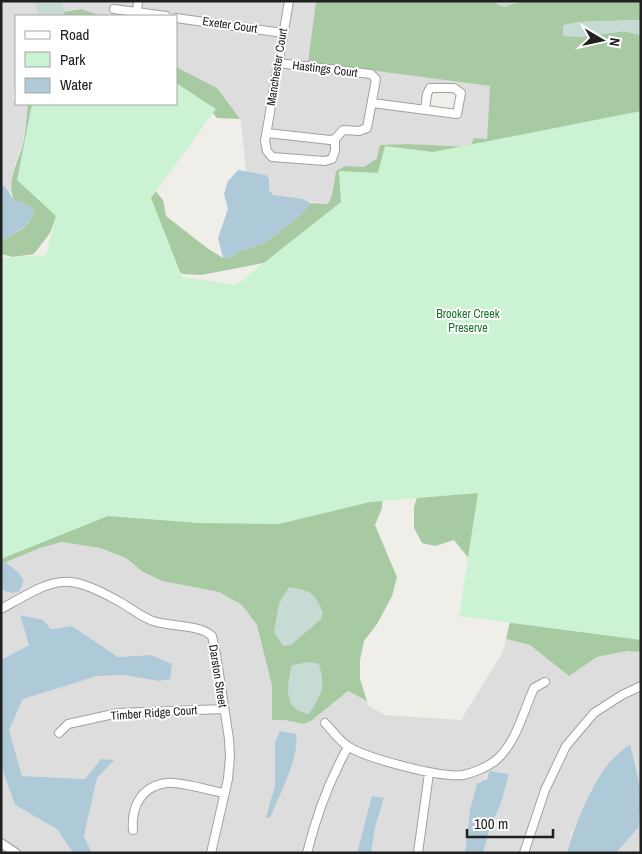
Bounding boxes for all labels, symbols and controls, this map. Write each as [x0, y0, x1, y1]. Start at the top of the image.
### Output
street label: Exeter Court [202, 13, 259, 37]
legend [15, 15, 178, 105]
north arrow [577, 15, 627, 65]
text: Road [60, 24, 89, 45]
street label: Manchester Court [263, 27, 291, 107]
text: N [605, 37, 624, 48]
text: Park [60, 49, 86, 70]
street label: Hastings Court [291, 57, 359, 81]
text: Water [60, 74, 92, 95]
park label: Brooker Creek Preserve [436, 306, 500, 336]
street label: Darston Street [205, 643, 231, 709]
street label: Timber Ridge Court [110, 702, 198, 724]
scale bar [467, 806, 553, 838]
text: 100 m [474, 813, 508, 834]

